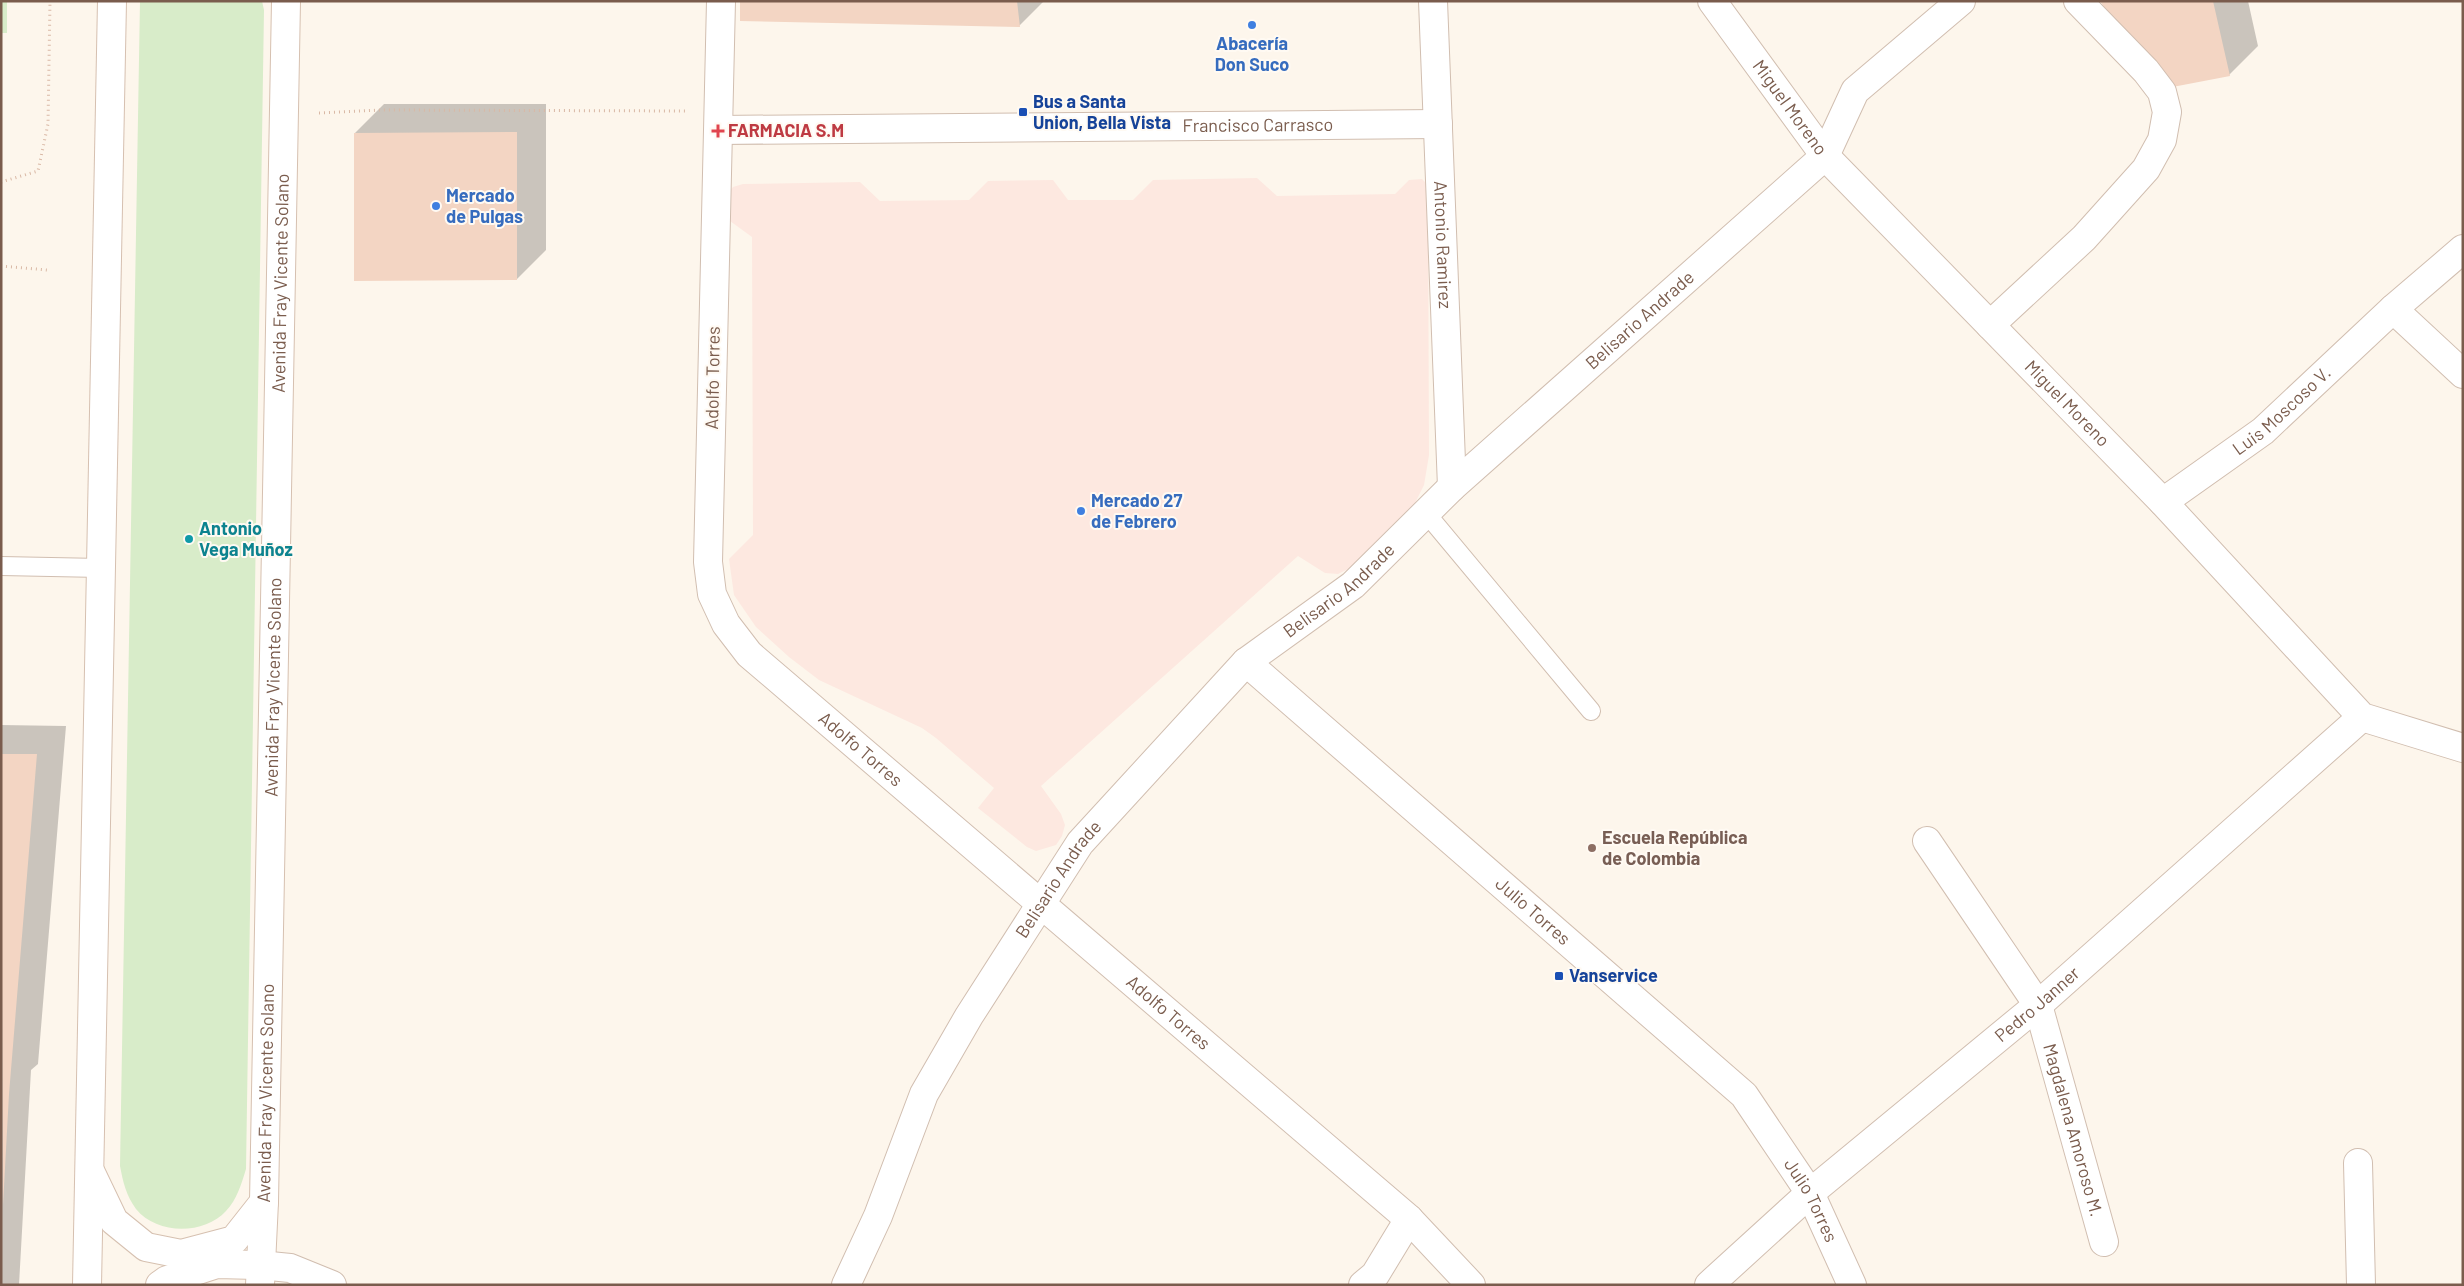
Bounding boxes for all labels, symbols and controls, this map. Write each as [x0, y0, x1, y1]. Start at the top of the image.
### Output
marker: Abacería Don Suco [1246, 19, 1258, 31]
place label: Abacería Don Suco [1215, 32, 1289, 75]
street label: Miguel Moreno [1749, 55, 1833, 159]
place label: Bus a Santa Union, Bella Vista [1033, 90, 1171, 133]
marker: Bus a Santa Union, Bella Vista [1017, 106, 1029, 118]
street label: Francisco Carrasco [1182, 113, 1333, 136]
place label: FARMACIA S.M [728, 119, 844, 141]
marker: FARMACIA S.M [712, 125, 724, 137]
street label: Avenida Fray Vicente Solano [267, 173, 293, 393]
street label: Antonio Ramirez [1430, 180, 1457, 309]
place label: Mercado de Pulgas [446, 184, 523, 227]
marker: Mercado de Pulgas [430, 200, 442, 212]
street label: Belisario Andrade [1580, 266, 1698, 373]
street label: Adolfo Torres [700, 326, 724, 430]
street label: Miguel Moreno [2021, 355, 2115, 451]
street label: Luis Moscoso V. [2228, 361, 2335, 459]
place label: Mercado 27 de Febrero [1091, 489, 1182, 532]
marker: Mercado 27 de Febrero [1075, 505, 1087, 517]
place label: Antonio Vega Muñoz [199, 517, 293, 560]
marker: Antonio Vega Muñoz [183, 533, 195, 545]
street label: Belisario Andrade [1278, 538, 1399, 642]
street label: Avenida Fray Vicente Solano [259, 577, 285, 797]
street label: Adolfo Torres [815, 707, 908, 791]
street label: Belisario Andrade [1010, 815, 1105, 942]
place label: Escuela República de Colombia [1602, 826, 1748, 869]
marker: Escuela República de Colombia [1586, 842, 1598, 854]
street label: Julio Torres [1491, 872, 1575, 949]
street label: Pedro Janner [1990, 961, 2084, 1046]
place label: Vanservice [1569, 964, 1658, 986]
street label: Adolfo Torres [1122, 970, 1215, 1054]
marker: Vanservice [1553, 970, 1565, 982]
street label: Avenida Fray Vicente Solano [252, 983, 278, 1203]
street label: Magdalena Amoroso M. [2039, 1041, 2108, 1219]
street label: Julio Torres [1780, 1154, 1843, 1245]

